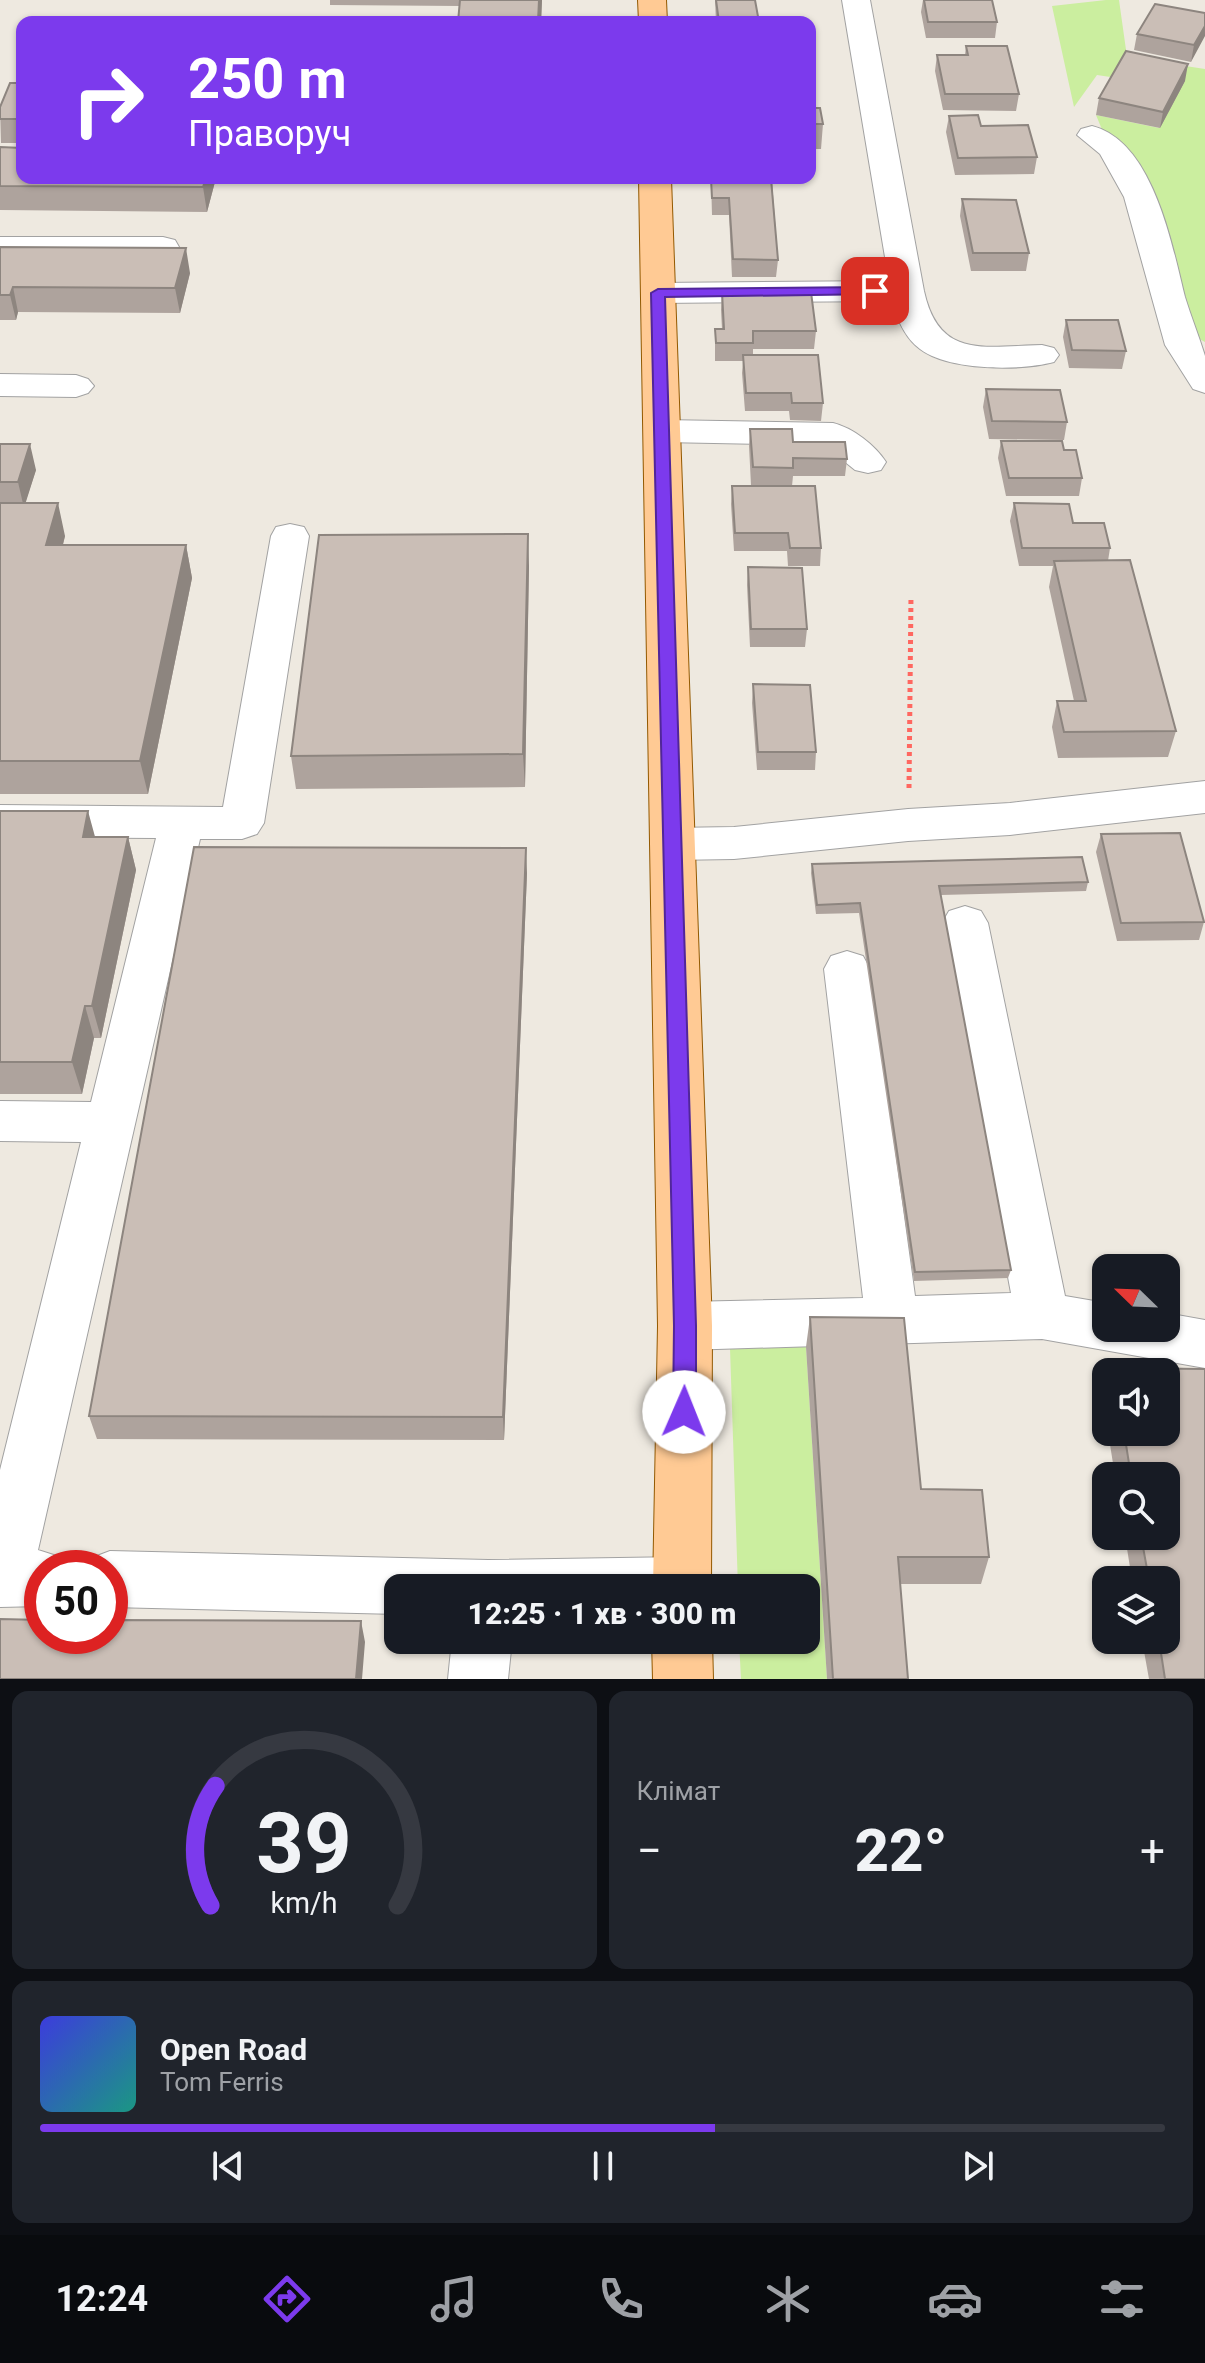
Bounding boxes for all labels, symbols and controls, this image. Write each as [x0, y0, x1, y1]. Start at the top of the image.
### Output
text: 250 m [188, 46, 347, 112]
icon: right [56, 48, 160, 152]
text: Праворуч [188, 113, 351, 155]
pin [841, 257, 909, 325]
icon: arrive [853, 269, 897, 313]
north arrow [1092, 1254, 1180, 1342]
map controls [1092, 1254, 1180, 1654]
button: sound [1092, 1358, 1180, 1446]
position arrow [642, 1370, 726, 1454]
button: search [1092, 1462, 1180, 1550]
speed limit sign: 50 [24, 1550, 128, 1654]
button: layers [1092, 1566, 1180, 1654]
text: 12:25 · 1 хв · 300 m [468, 1596, 736, 1631]
text: Клімат [637, 1776, 720, 1806]
text: 39 [257, 1795, 352, 1892]
text: 22° [854, 1815, 947, 1886]
text: − [637, 1825, 662, 1877]
text: + [1140, 1825, 1165, 1877]
text: km/h [271, 1886, 338, 1920]
text: Open Road [160, 2032, 307, 2067]
text: Tom Ferris [160, 2067, 284, 2097]
icon: previous [206, 2144, 250, 2188]
icon: pause [581, 2144, 625, 2188]
icon: next [956, 2144, 1000, 2188]
icon: directions [259, 2271, 315, 2327]
icon: music [426, 2271, 482, 2327]
icon: phone [593, 2271, 649, 2327]
icon: climate [760, 2271, 816, 2327]
icon: car [927, 2271, 983, 2327]
icon: filters [1094, 2271, 1150, 2327]
text: 12:24 [55, 2278, 148, 2320]

